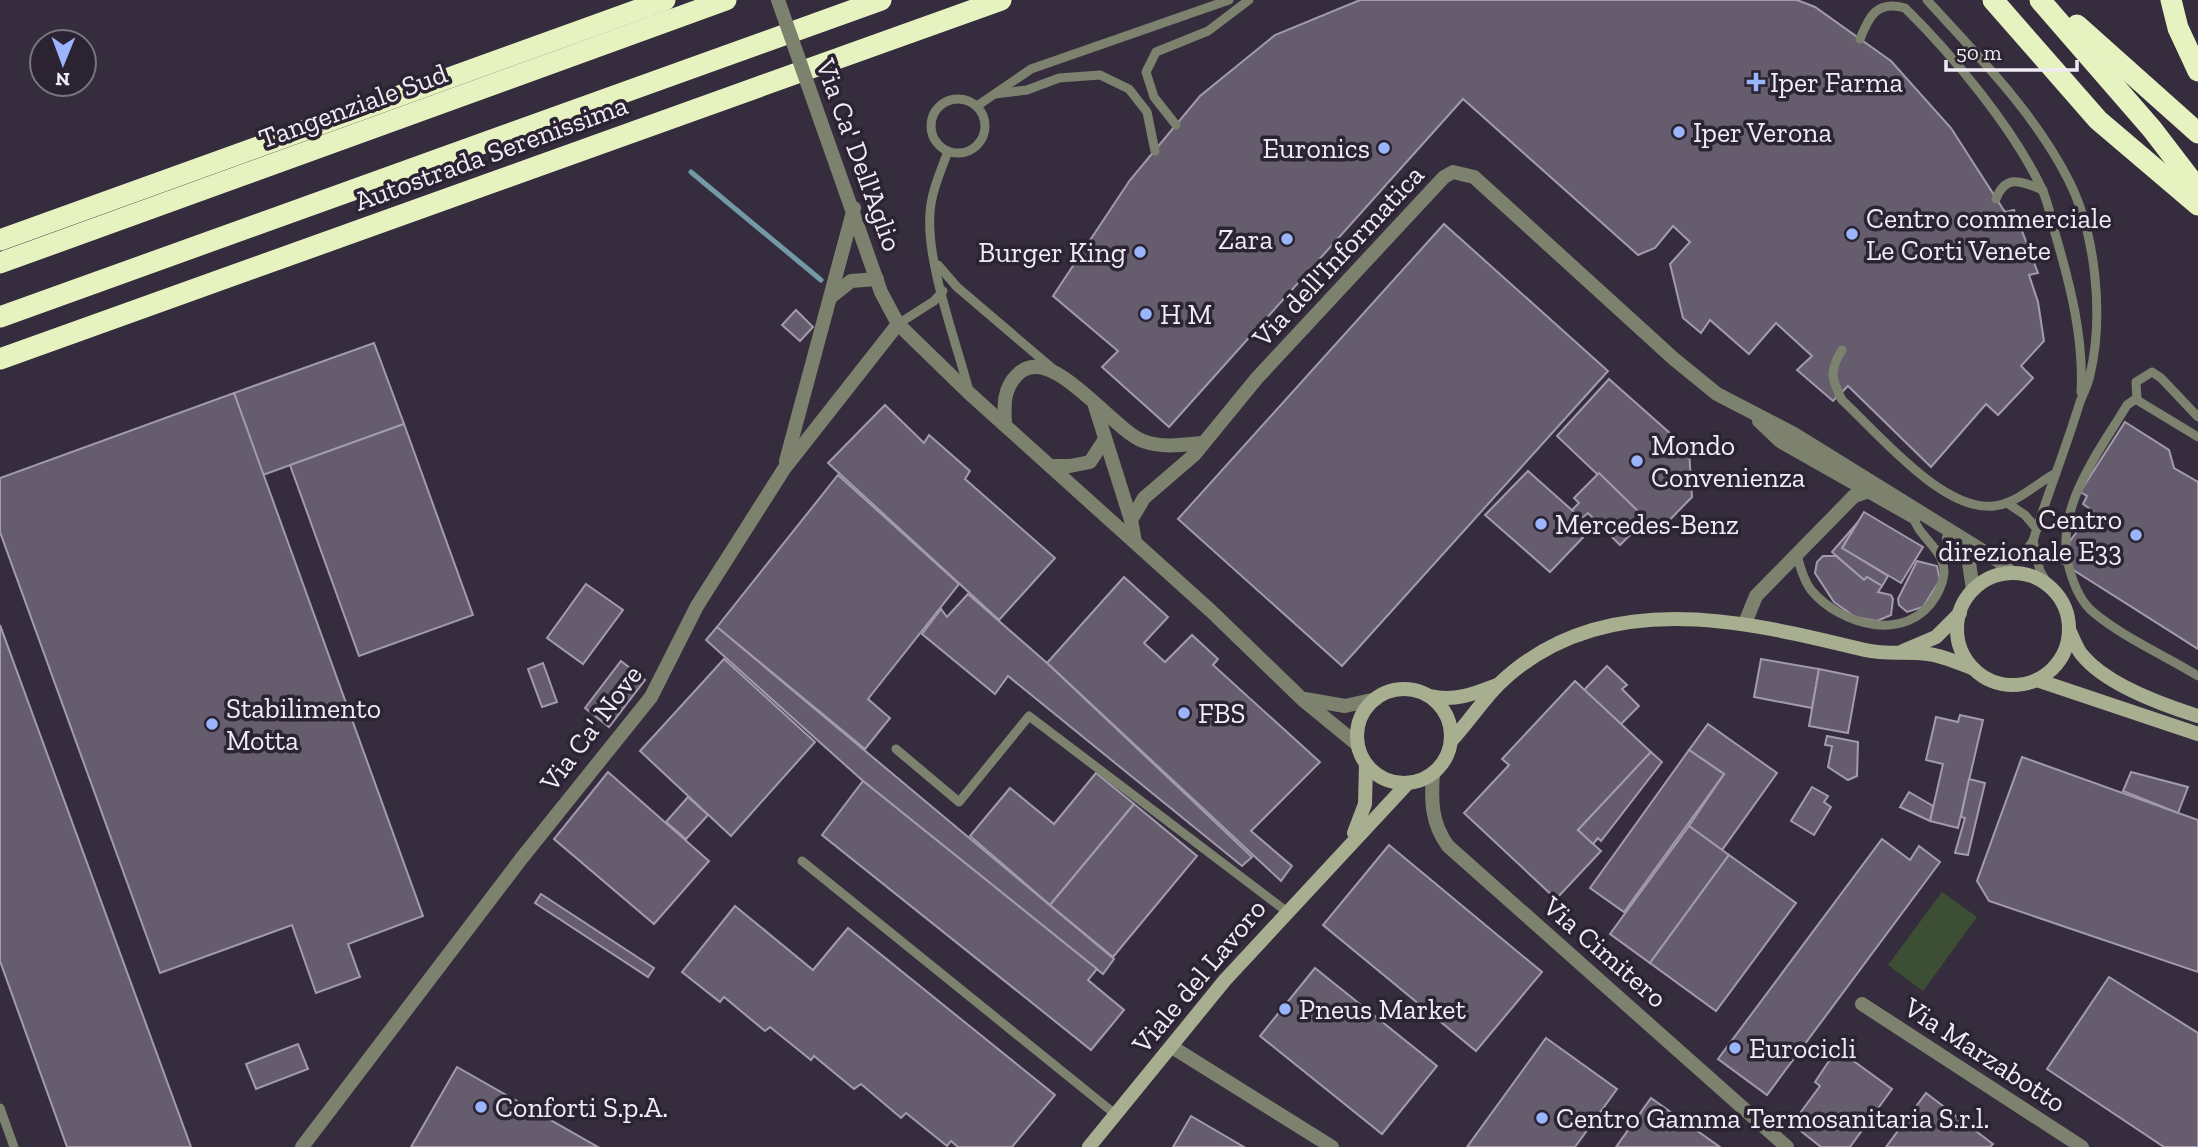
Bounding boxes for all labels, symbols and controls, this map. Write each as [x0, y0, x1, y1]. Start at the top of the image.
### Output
north arrow [28, 28, 98, 98]
scale bar [1946, 28, 2077, 72]
text: 50 m [1956, 40, 2002, 65]
street label: Via Ca' Dell'Aglio [809, 53, 909, 256]
street label: Tangenziale Sud [254, 57, 452, 155]
place label: Iper Farma [1770, 66, 1903, 99]
text: N [55, 68, 70, 91]
marker: Iper Farma [1748, 74, 1764, 90]
street label: Autostrada Serenissima [350, 88, 633, 218]
place label: Iper Verona [1693, 116, 1832, 149]
marker: Iper Verona [1671, 124, 1687, 140]
place label: Euronics [1263, 132, 1370, 165]
marker: Euronics [1376, 140, 1392, 156]
street label: Via dell'Informatica [1245, 158, 1431, 354]
place label: Centro commerciale Le Corti Venete [1866, 202, 2112, 267]
place label: Zara [1218, 223, 1273, 256]
marker: Centro commerciale Le Corti Venete [1844, 226, 1860, 242]
marker: Zara [1279, 231, 1295, 247]
place label: Burger King [978, 236, 1126, 269]
marker: Burger King [1132, 244, 1148, 260]
place label: H M [1160, 298, 1212, 331]
marker: H M [1138, 306, 1154, 322]
place label: Mondo Convenienza [1651, 429, 1806, 494]
marker: Mondo Convenienza [1629, 453, 1645, 469]
place label: Centro direzionale E33 [1938, 503, 2122, 568]
place label: Mercedes-Benz [1555, 508, 1739, 541]
marker: Mercedes-Benz [1533, 516, 1549, 532]
marker: Centro direzionale E33 [2128, 527, 2144, 543]
street label: Via Ca' Nove [532, 659, 649, 798]
place label: Stabilimento Motta [226, 692, 381, 757]
place label: FBS [1198, 697, 1245, 730]
marker: FBS [1176, 705, 1192, 721]
marker: Stabilimento Motta [204, 716, 220, 732]
street label: Via Cimitero [1536, 889, 1674, 1015]
street label: Viale del Lavoro [1124, 892, 1273, 1060]
street label: Via Marzabotto [1897, 990, 2072, 1119]
place label: Pneus Market [1299, 993, 1466, 1026]
marker: Pneus Market [1277, 1001, 1293, 1017]
place label: Eurocicli [1749, 1032, 1856, 1065]
marker: Eurocicli [1727, 1040, 1743, 1056]
place label: Conforti S.p.A. [495, 1091, 668, 1124]
marker: Conforti S.p.A. [473, 1099, 489, 1115]
place label: Centro Gamma Termosanitaria S.r.l. [1556, 1102, 1989, 1135]
marker: Centro Gamma Termosanitaria S.r.l. [1534, 1110, 1550, 1126]

